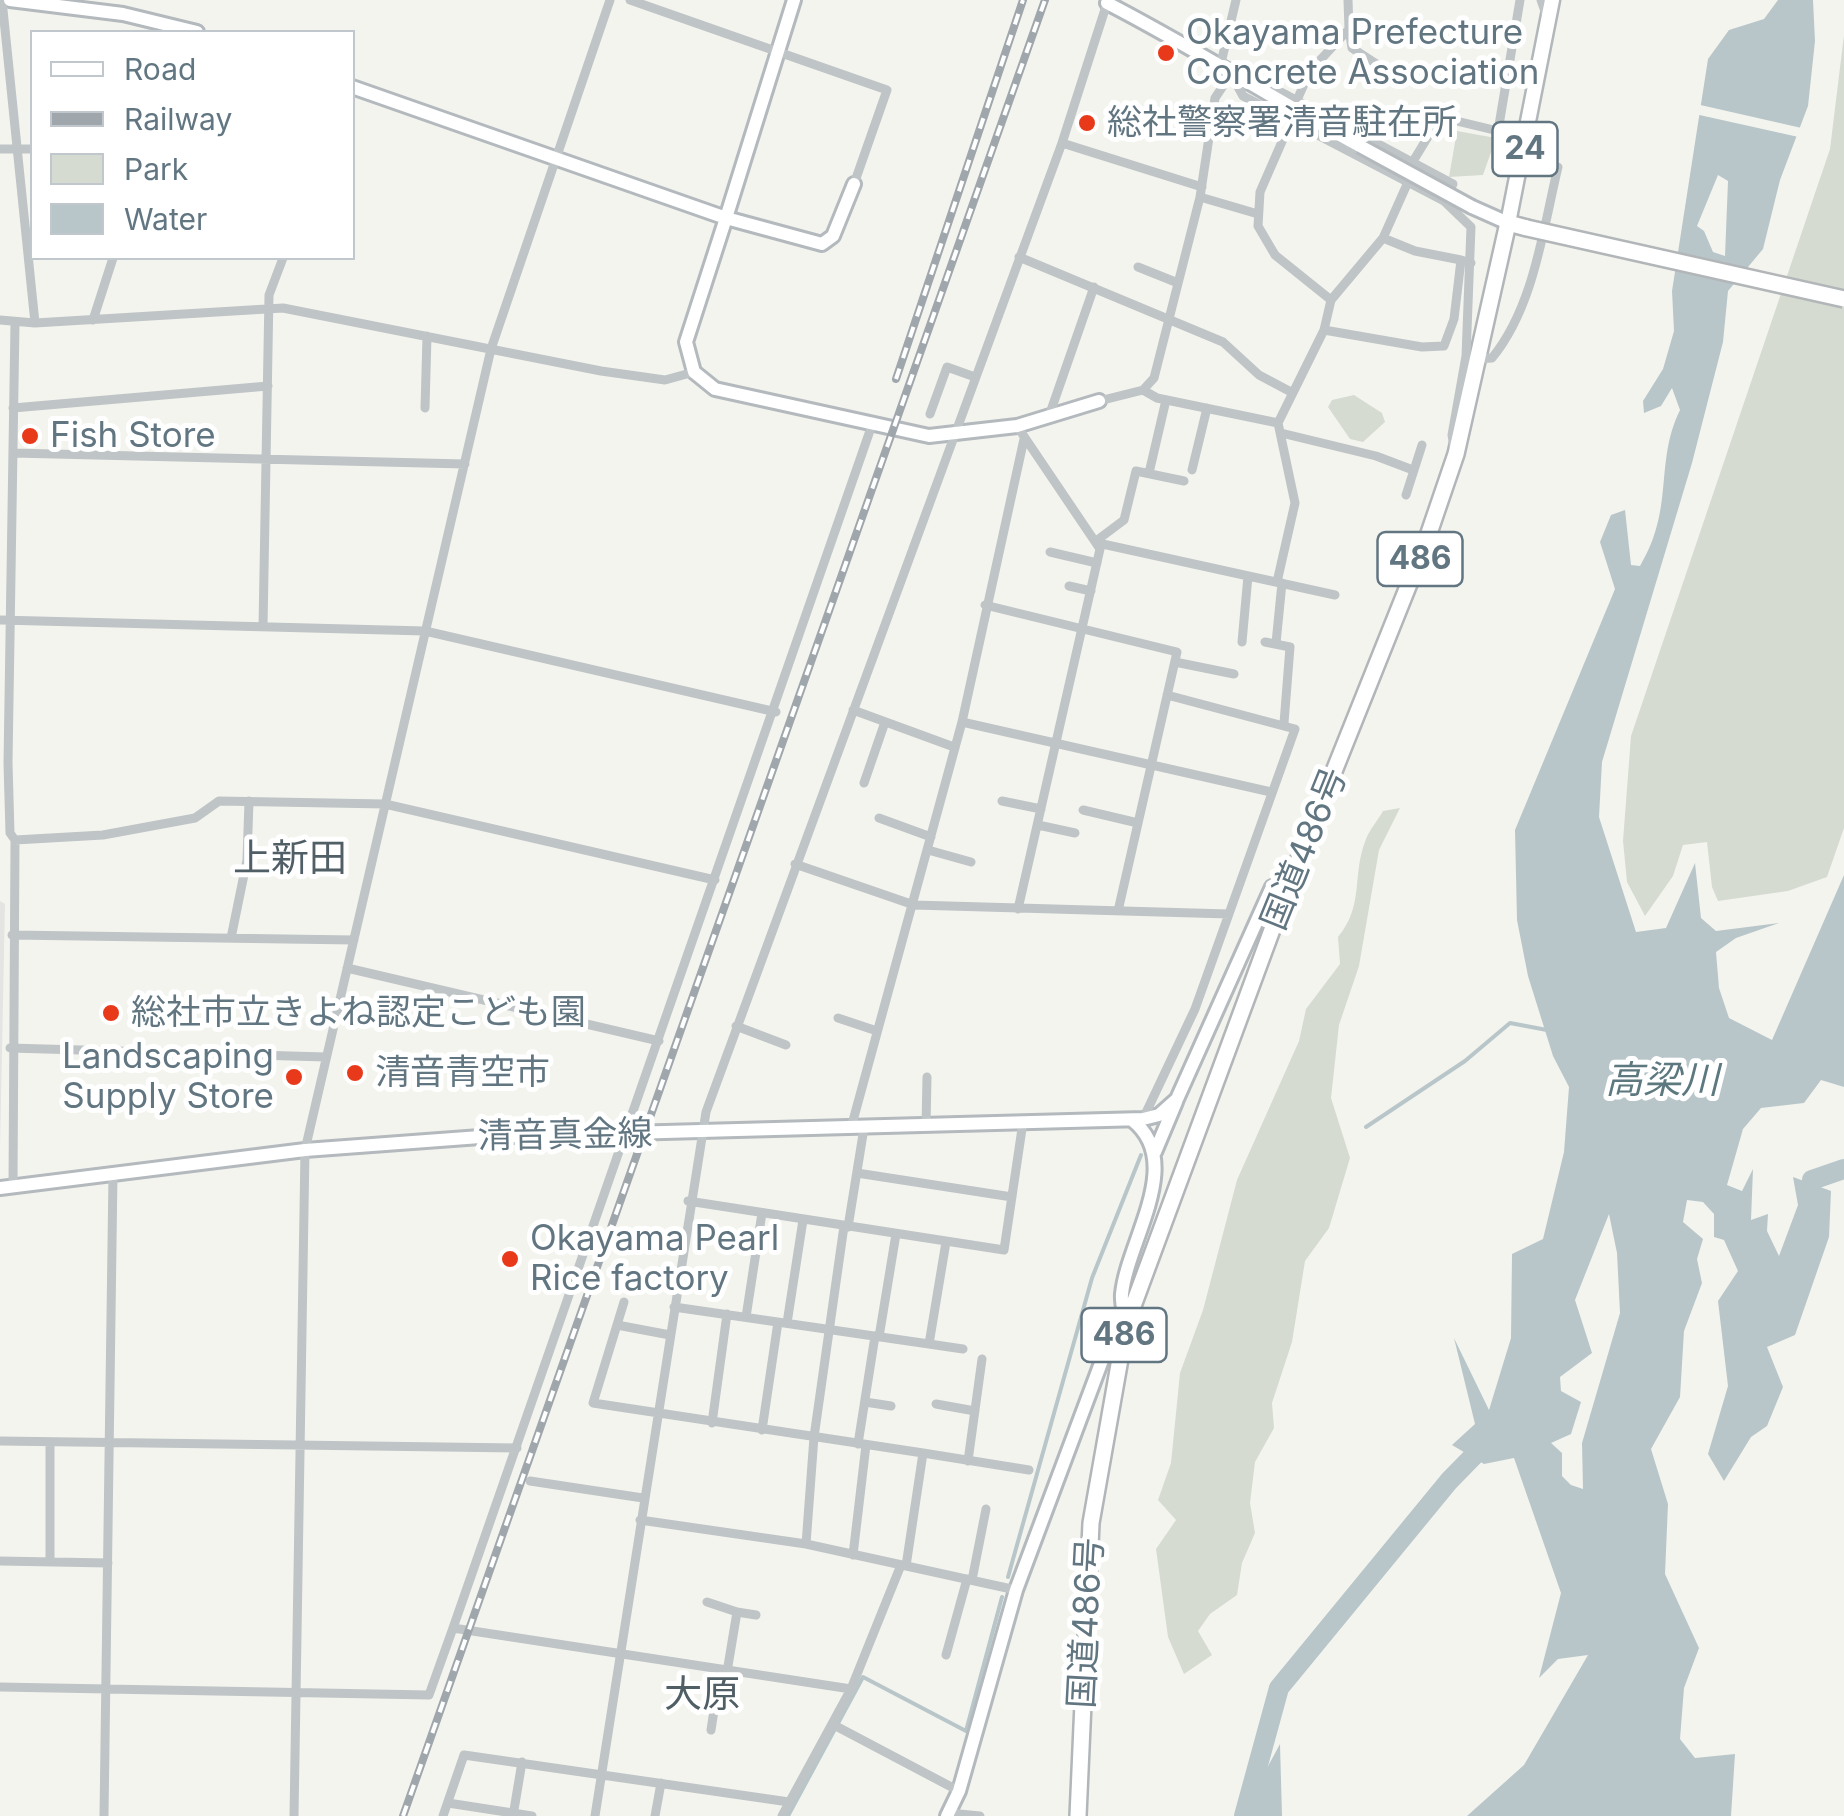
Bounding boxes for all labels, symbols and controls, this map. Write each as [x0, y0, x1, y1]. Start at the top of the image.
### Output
place label: Okayama Prefecture Concrete Association [1186, 12, 1539, 94]
legend [30, 30, 355, 260]
marker: Okayama Prefecture Concrete Association [1155, 42, 1177, 64]
text: Road [124, 51, 196, 87]
text: Railway [124, 101, 232, 137]
place label: 総社警察署清音駐在所 [1107, 102, 1457, 144]
marker: 総社警察署清音駐在所 [1076, 112, 1098, 134]
road number: 24 [1492, 122, 1558, 176]
text: Park [124, 151, 188, 187]
text: Water [124, 201, 207, 237]
place label: Fish Store [50, 415, 216, 457]
marker: Fish Store [19, 425, 41, 447]
road number: 486 [1378, 532, 1462, 586]
street label: 国道486号 [1254, 762, 1356, 936]
district label: 上新田 [233, 837, 347, 883]
place label: 総社市立きよね認定こども園 [131, 992, 586, 1034]
marker: 総社市立きよね認定こども園 [100, 1002, 122, 1024]
place label: Landscaping Supply Store [62, 1036, 274, 1118]
place label: 清音青空市 [375, 1052, 550, 1094]
water label: 高梁川 [1605, 1059, 1719, 1105]
marker: 清音青空市 [344, 1062, 366, 1084]
marker: Landscaping Supply Store [283, 1066, 305, 1088]
street label: 清音真金線 [477, 1113, 653, 1159]
place label: Okayama Pearl Rice factory [530, 1218, 779, 1300]
marker: Okayama Pearl Rice factory [499, 1248, 521, 1270]
road number: 486 [1082, 1308, 1166, 1362]
street label: 国道486号 [1062, 1537, 1112, 1709]
district label: 大原 [664, 1673, 740, 1719]

